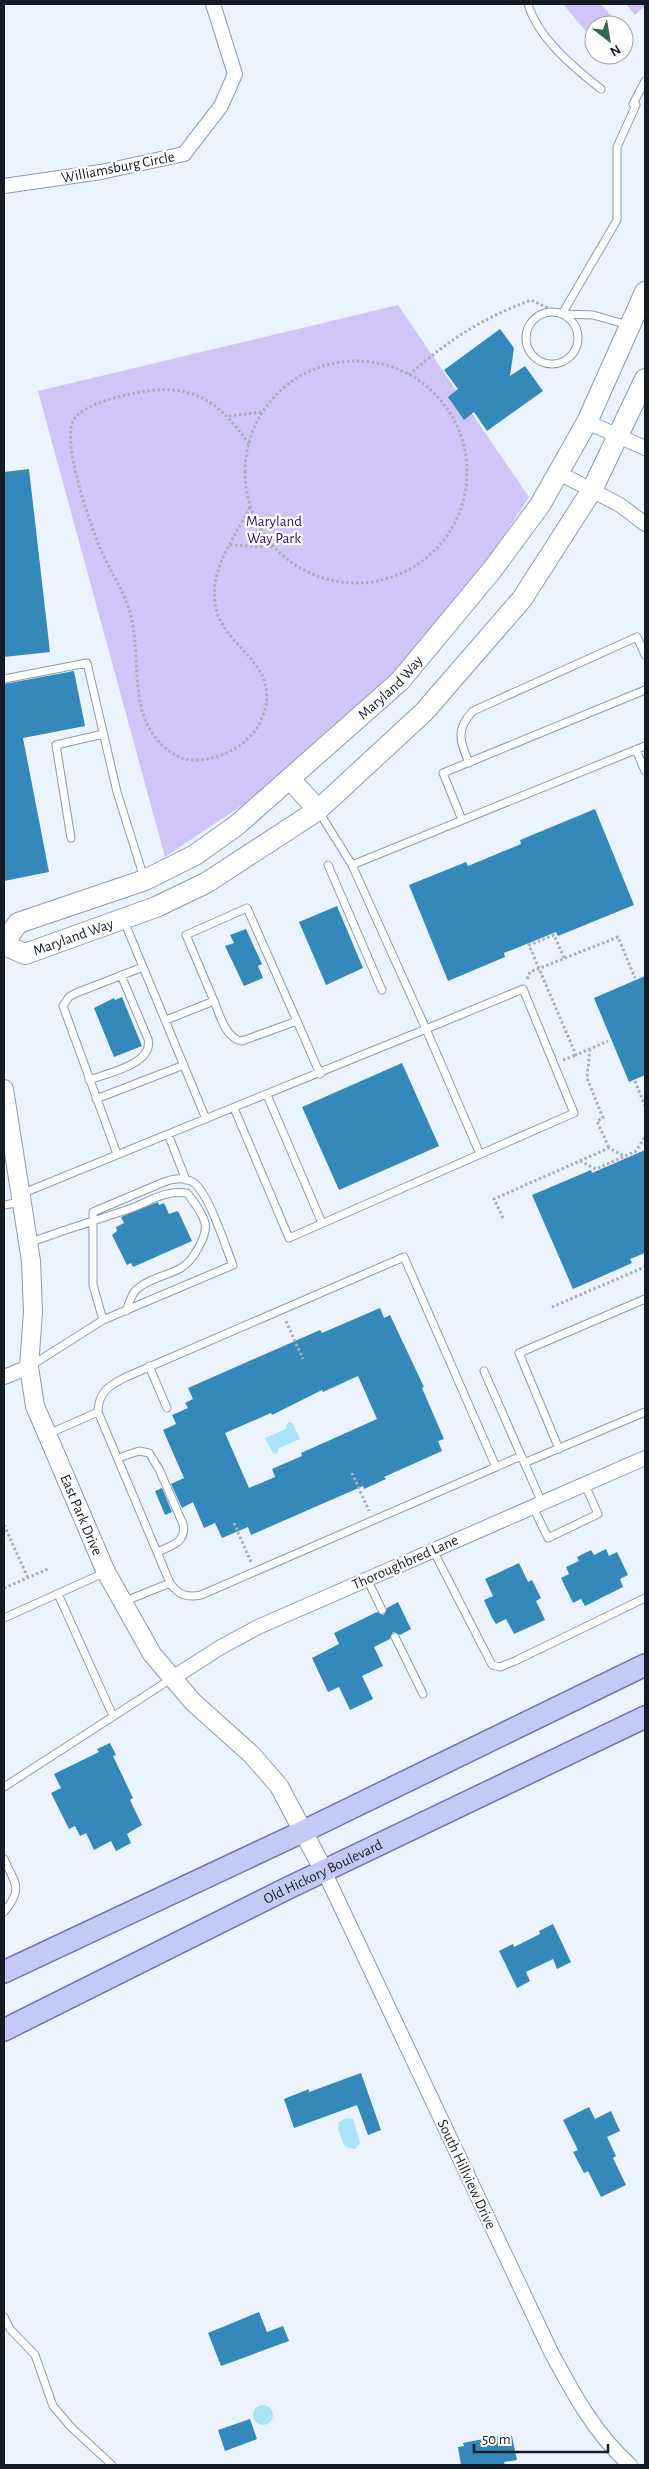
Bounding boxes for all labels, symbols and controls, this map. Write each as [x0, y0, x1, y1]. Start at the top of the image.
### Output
north arrow [584, 15, 634, 65]
text: N [607, 42, 623, 59]
street label: Williamsburg Circle [60, 149, 176, 186]
park label: Maryland Way Park [246, 514, 302, 546]
street label: Maryland Way [355, 653, 426, 722]
street label: Maryland Way [31, 916, 116, 958]
street label: East Park Drive [57, 1472, 105, 1558]
street label: Thoroughbred Lane [350, 1532, 461, 1593]
street label: Old Hickory Boulevard [261, 1837, 385, 1907]
street label: South Hillview Drive [435, 2117, 498, 2231]
scale bar [474, 2422, 608, 2454]
text: 50 m [482, 2432, 511, 2447]

